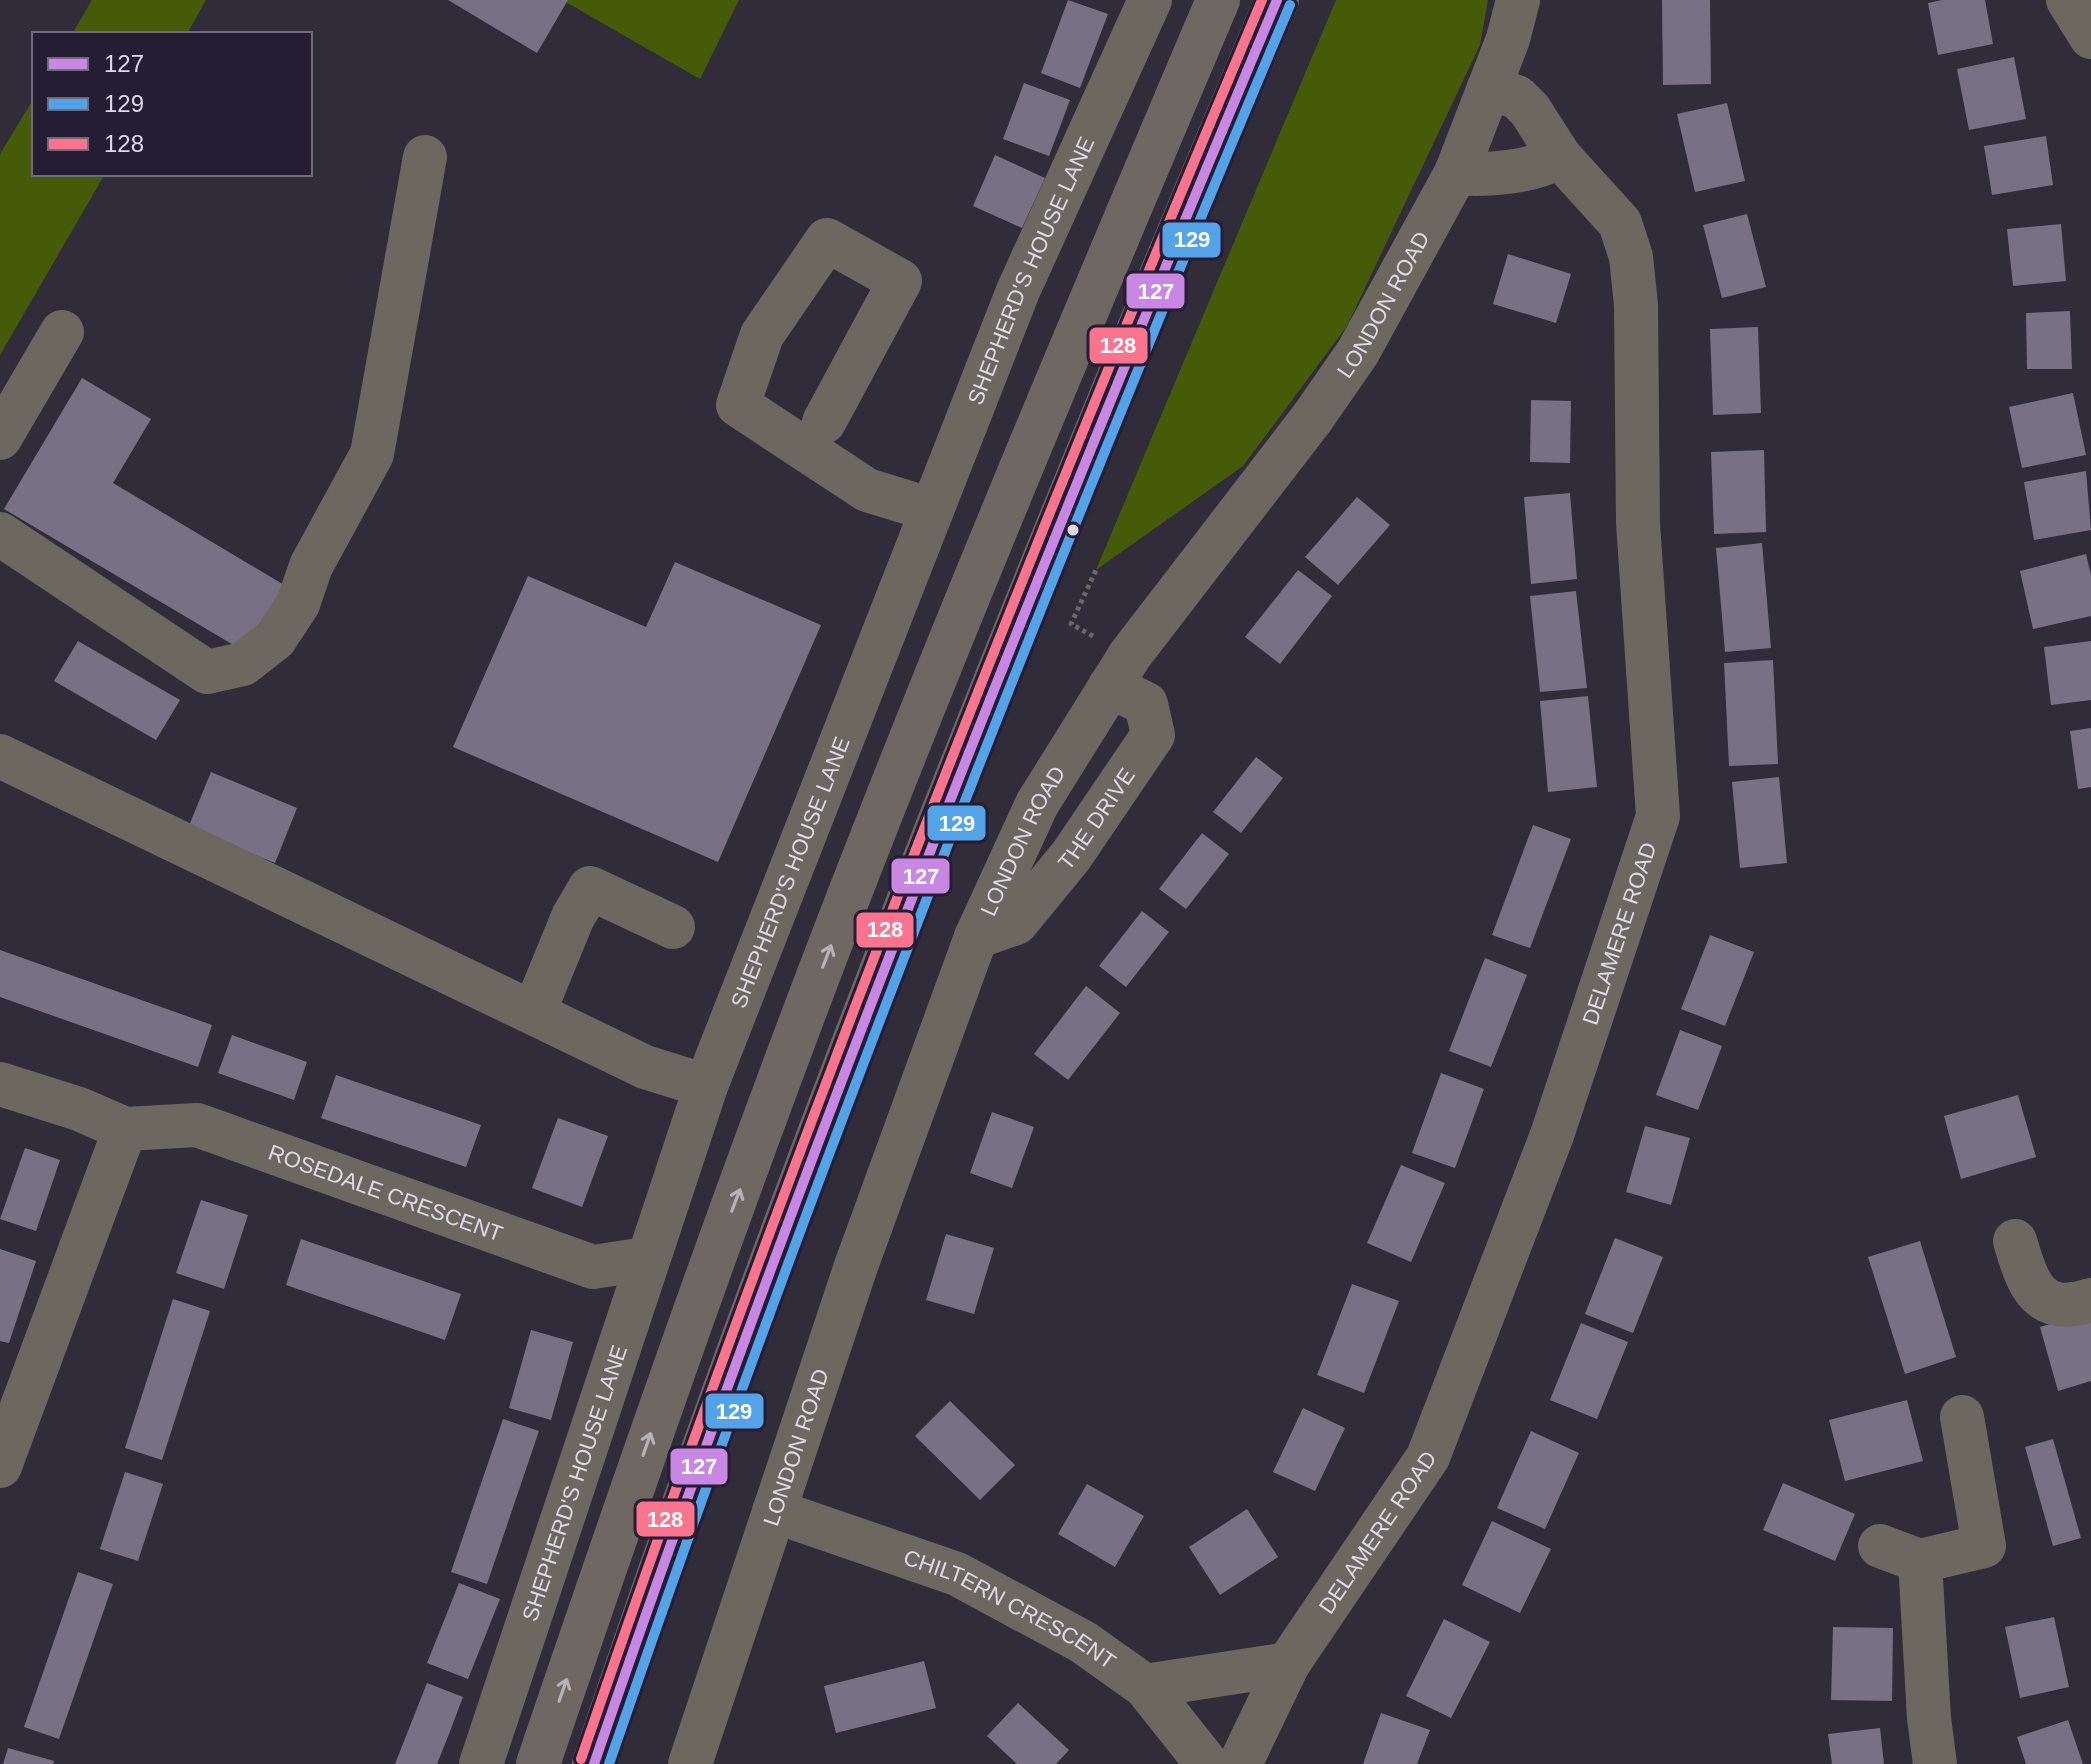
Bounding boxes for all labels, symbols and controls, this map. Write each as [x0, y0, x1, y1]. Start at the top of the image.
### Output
legend [32, 32, 312, 176]
text: 127 [104, 50, 144, 77]
text: 129 [104, 90, 144, 117]
text: 128 [104, 130, 144, 157]
street label: SHEPHERD'S HOUSE LANE [963, 133, 1099, 408]
line badge: 129 [1161, 221, 1222, 259]
text: 129 [1174, 227, 1210, 252]
street label: LONDON ROAD [1332, 227, 1435, 383]
line badge: 127 [1125, 272, 1186, 310]
text: 127 [1138, 279, 1174, 304]
line badge: 128 [1088, 326, 1149, 365]
text: 128 [1100, 333, 1136, 358]
unlabelled marker [1065, 522, 1081, 538]
street label: SHEPHERD'S HOUSE LANE [726, 733, 855, 1012]
street label: LONDON ROAD [975, 762, 1071, 920]
street label: THE DRIVE [1053, 763, 1140, 875]
line badge: 129 [926, 804, 987, 842]
text: 129 [939, 811, 975, 836]
street label: DELAMERE ROAD [1577, 839, 1661, 1028]
line badge: 127 [890, 857, 951, 895]
text: 127 [903, 864, 939, 889]
line badge: 128 [855, 911, 915, 949]
text: 128 [867, 917, 903, 942]
one-way arrow [821, 944, 835, 969]
street label: ROSEDALE CRESCENT [265, 1140, 506, 1247]
one-way arrow [730, 1188, 744, 1213]
street label: SHEPHERD'S HOUSE LANE [517, 1342, 632, 1624]
street label: LONDON ROAD [758, 1366, 834, 1529]
line badge: 129 [704, 1392, 765, 1430]
text: 129 [716, 1399, 752, 1424]
one-way arrow [641, 1432, 656, 1457]
street label: DELAMERE ROAD [1314, 1446, 1441, 1618]
line badge: 127 [669, 1447, 729, 1486]
text: 127 [681, 1454, 717, 1479]
line badge: 128 [635, 1500, 696, 1538]
text: 128 [647, 1507, 683, 1532]
street label: CHILTERN CRESCENT [900, 1545, 1120, 1674]
one-way arrow [556, 1678, 571, 1703]

